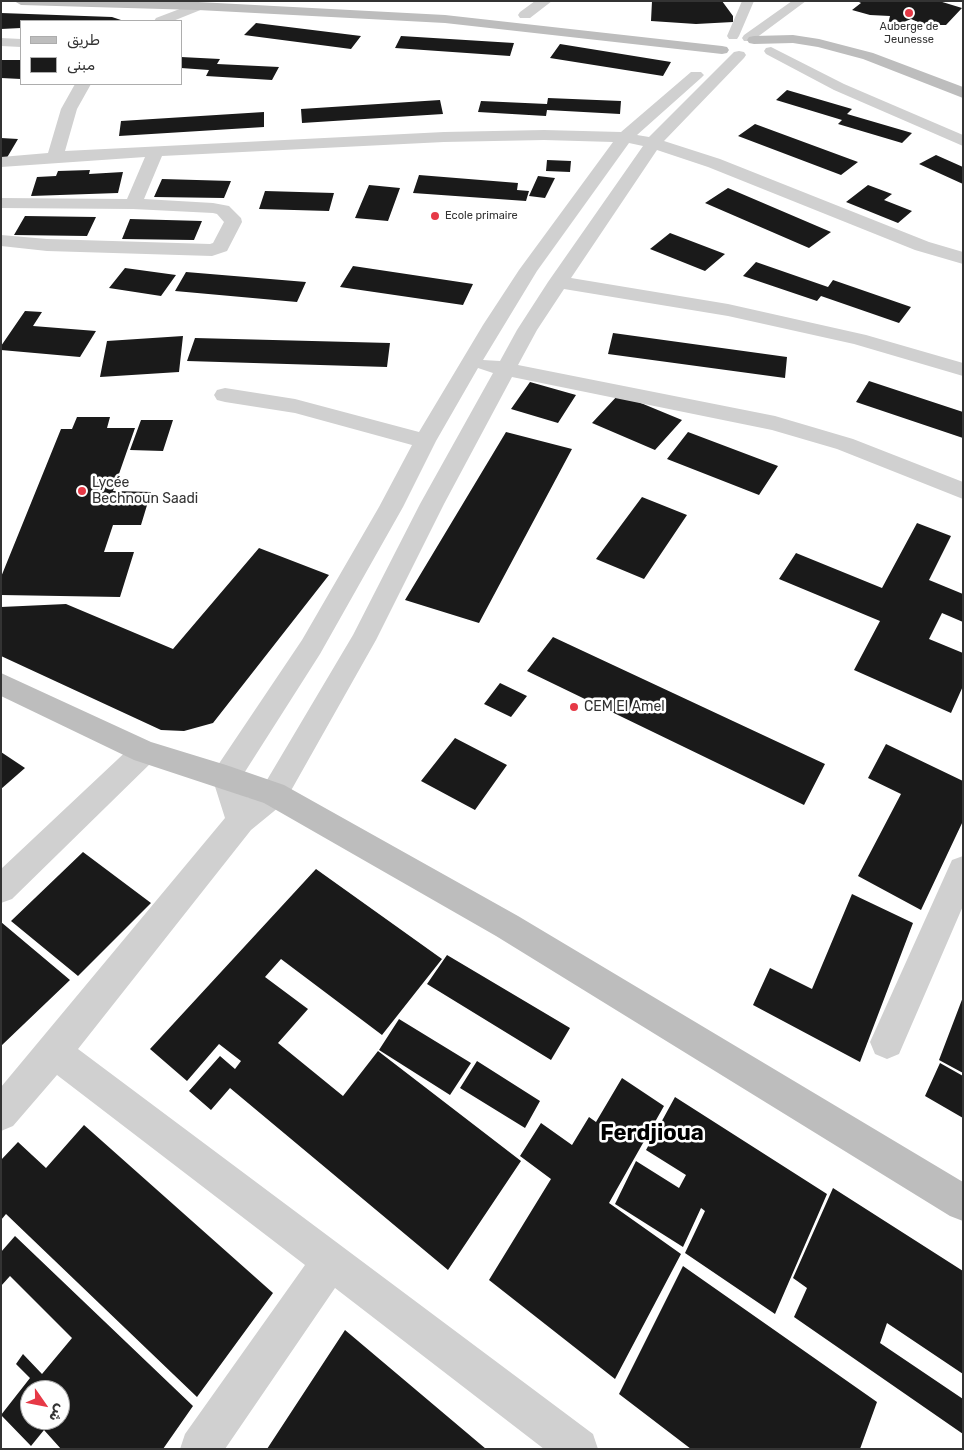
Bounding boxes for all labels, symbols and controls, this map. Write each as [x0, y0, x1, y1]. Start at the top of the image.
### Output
marker: Auberge de Jeunesse [903, 7, 915, 19]
legend [20, 20, 182, 85]
place label: Auberge de Jeunesse [880, 20, 938, 46]
text: طريق [67, 31, 100, 49]
text: مبنى [67, 56, 95, 74]
place label: Ecole primaire [445, 209, 518, 223]
marker: Ecole primaire [429, 210, 441, 222]
place label: Lycée Bechnoun Saadi [92, 475, 198, 508]
marker: Lycée Bechnoun Saadi [76, 485, 88, 497]
place label: CEM El Amel [584, 699, 665, 715]
marker: CEM El Amel [568, 701, 580, 713]
district label: Ferdjioua [600, 1121, 704, 1147]
north arrow [20, 1380, 70, 1430]
text: ش [45, 1401, 69, 1425]

